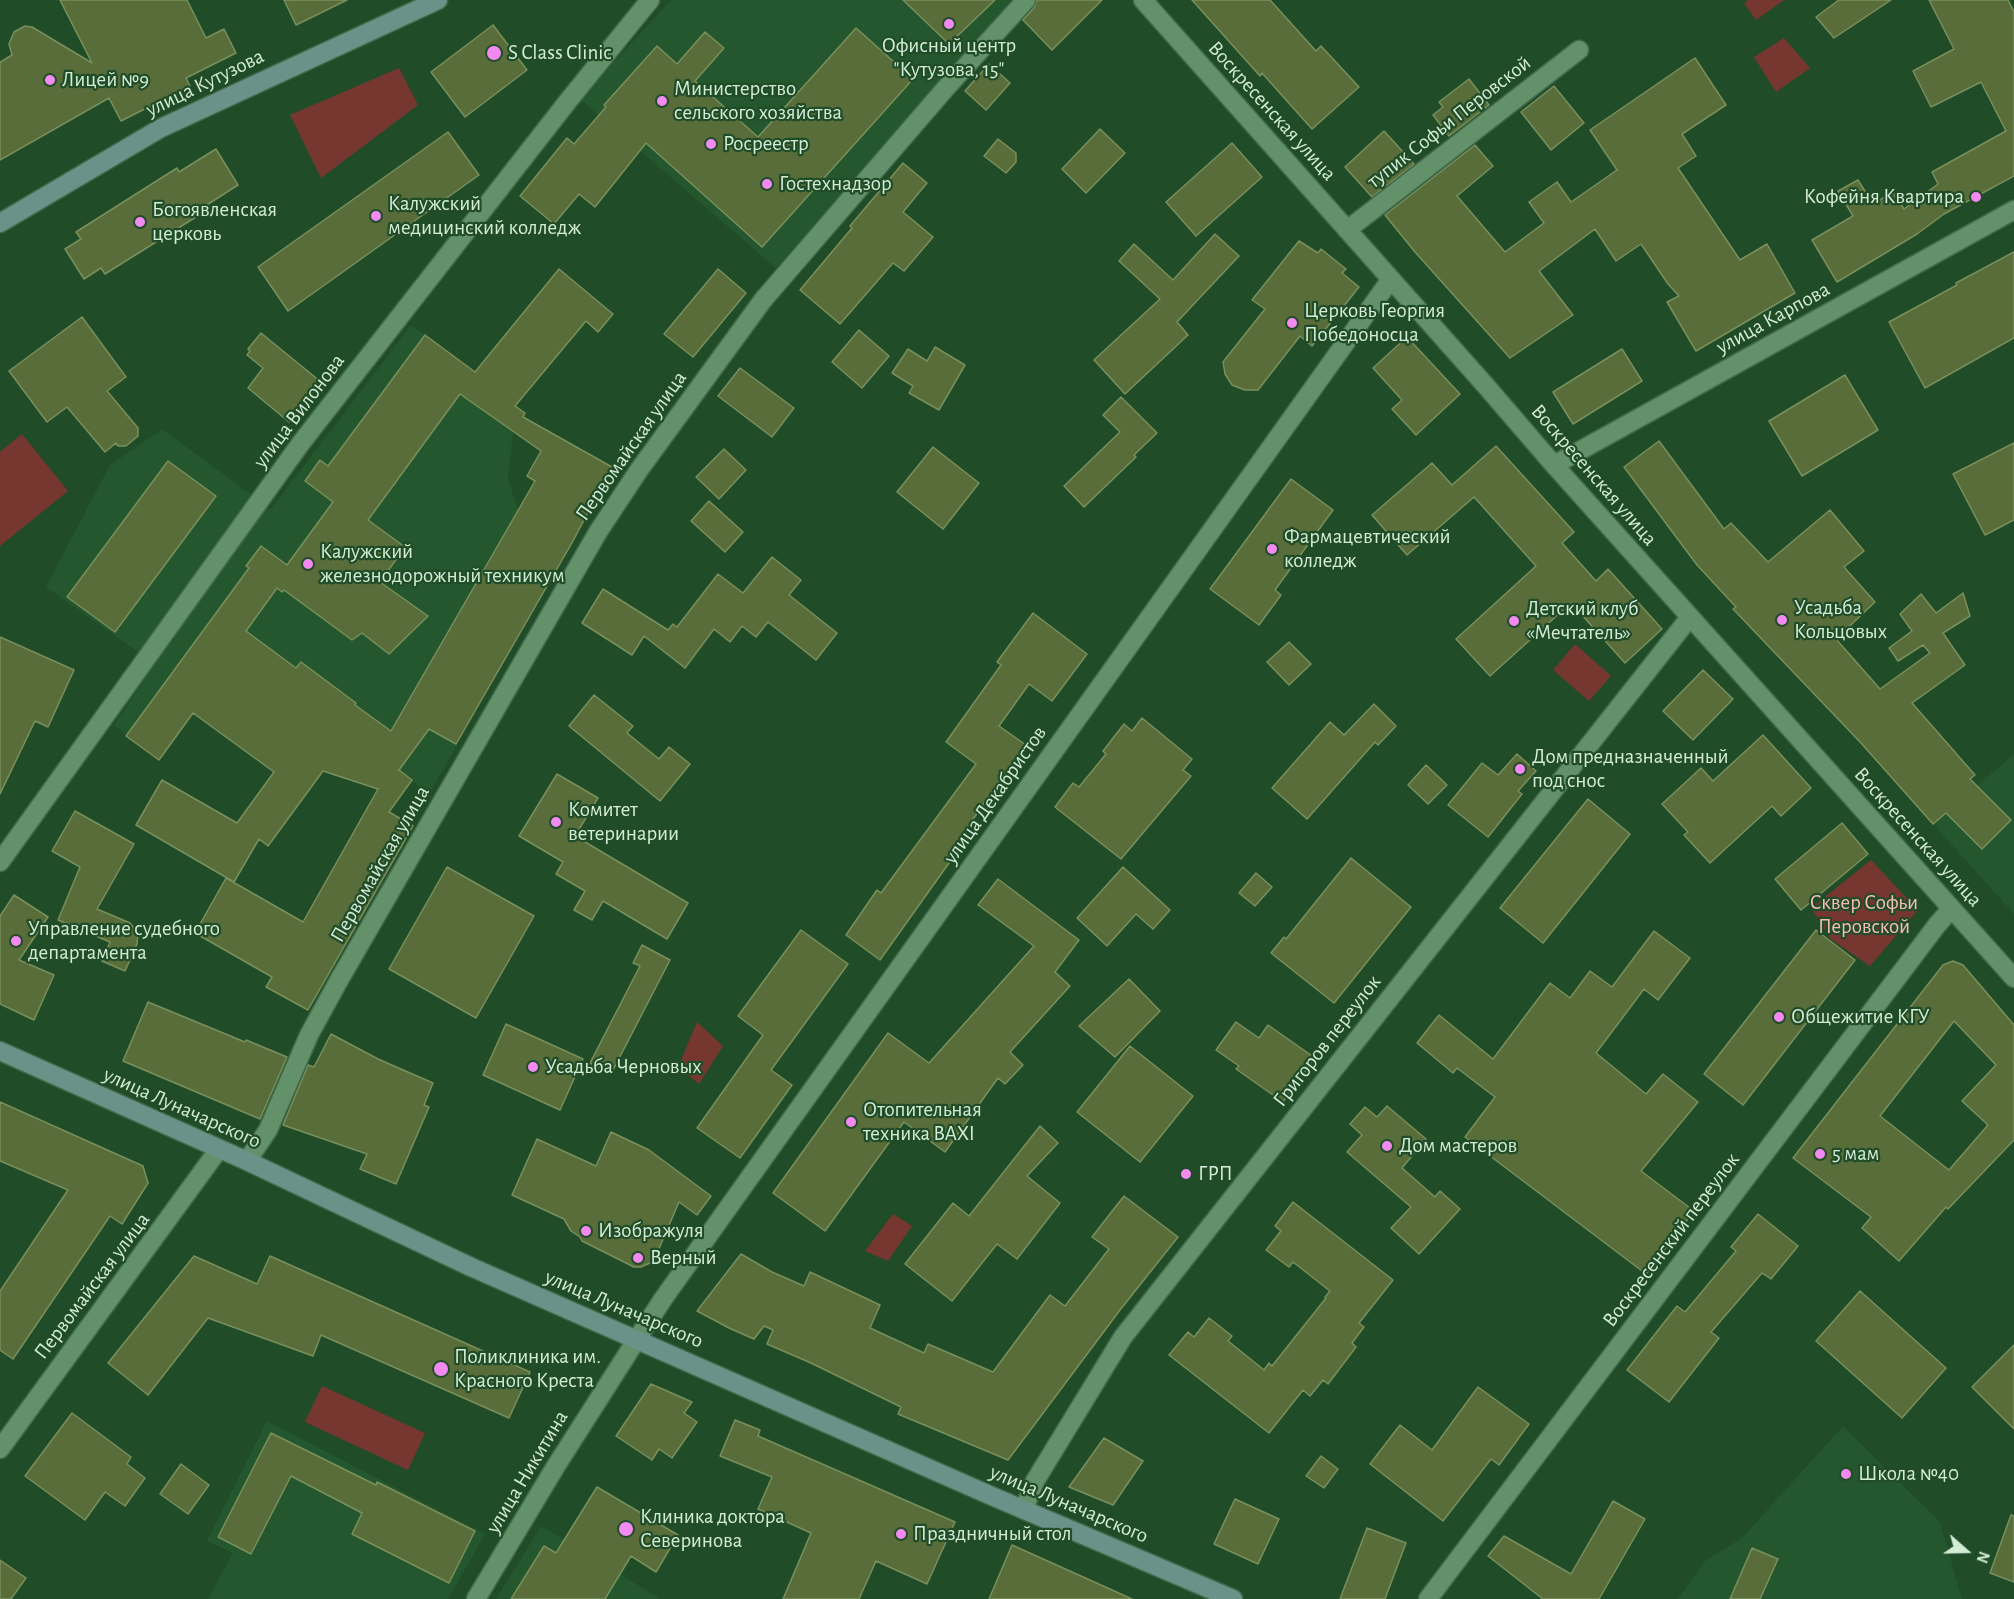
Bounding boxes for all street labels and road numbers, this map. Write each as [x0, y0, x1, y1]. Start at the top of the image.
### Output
street label: Воскресенская улица [1203, 36, 1341, 186]
street label: улица Кутузова [142, 44, 268, 122]
street label: тупик Софьи Перовской [1362, 50, 1536, 194]
street label: улица Карпова [1712, 276, 1834, 360]
street label: улица Вилонова [248, 349, 350, 473]
street label: Первомайская улица [570, 366, 692, 526]
street label: Воскресенская улица [1526, 399, 1662, 551]
street label: улица Декабристов [938, 721, 1052, 869]
street label: Воскресенская улица [1849, 762, 1987, 912]
street label: Первомайская улица [325, 781, 435, 947]
street label: Григоров переулок [1268, 970, 1386, 1112]
street label: улица Луначарского [99, 1062, 265, 1154]
street label: Воскресенский переулок [1597, 1148, 1745, 1332]
street label: Первомайская улица [29, 1208, 155, 1364]
street label: улица Луначарского [541, 1264, 707, 1354]
street label: улица Никитина [480, 1406, 574, 1538]
street label: улица Луначарского [986, 1459, 1152, 1549]

